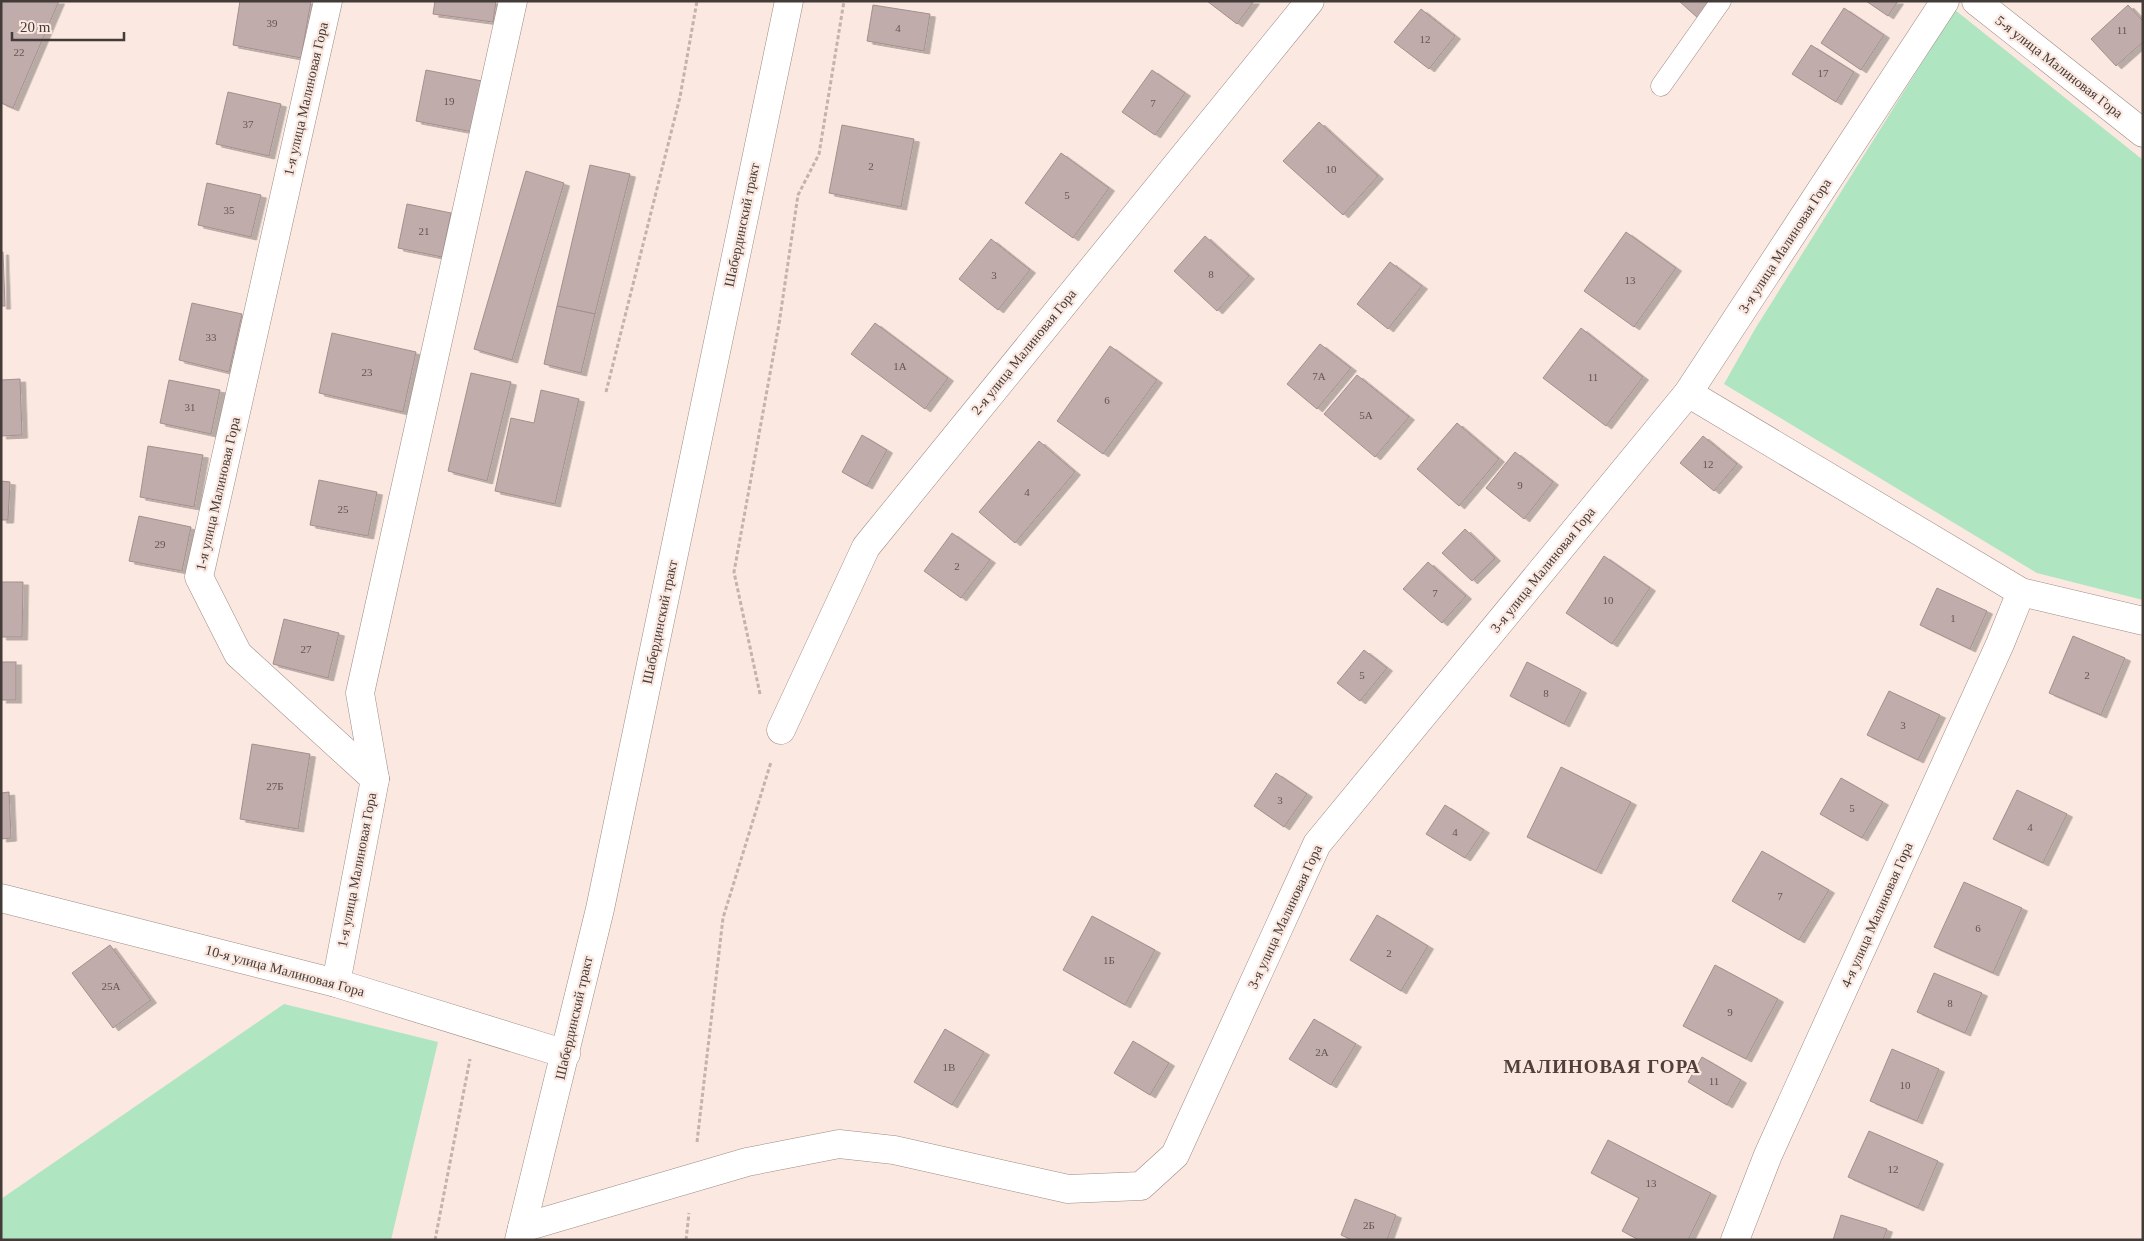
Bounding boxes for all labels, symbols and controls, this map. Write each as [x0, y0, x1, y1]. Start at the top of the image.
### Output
scale bar [12, 10, 125, 42]
street label: 5-я улица Малиновая Гора [1992, 13, 2126, 122]
house number: 39 [267, 17, 278, 29]
text: 20 m [20, 19, 51, 35]
street label: 1-я улица Малиновая Гора [281, 20, 331, 177]
house number: 4 [895, 22, 901, 34]
house number: 11 [2117, 24, 2127, 36]
house number: 12 [1420, 33, 1431, 45]
house number: 22 [14, 46, 25, 58]
house number: 17 [1818, 67, 1829, 79]
house number: 19 [444, 95, 455, 107]
house number: 7 [1150, 97, 1156, 109]
house number: 37 [243, 118, 254, 130]
house number: 2 [868, 160, 874, 172]
street label: Шабердинский тракт [722, 162, 762, 288]
house number: 10 [1326, 163, 1337, 175]
street label: 3-я улица Малиновая Гора [1736, 175, 1834, 316]
house number: 5 [1064, 189, 1070, 201]
house number: 35 [224, 204, 235, 216]
house number: 21 [419, 225, 430, 237]
house number: 8 [1208, 268, 1214, 280]
house number: 3 [991, 269, 997, 281]
house number: 13 [1625, 274, 1636, 286]
street label: 2-я улица Малиновая Гора [969, 286, 1080, 418]
house number: 33 [206, 331, 217, 343]
house number: 1А [893, 360, 907, 372]
house number: 23 [362, 366, 373, 378]
house number: 7А [1312, 370, 1326, 382]
house number: 11 [1588, 371, 1598, 383]
house number: 6 [1104, 394, 1110, 406]
house number: 31 [185, 401, 196, 413]
house number: 5А [1359, 409, 1373, 421]
street label: 1-я улица Малиновая Гора [193, 415, 243, 572]
house number: 12 [1703, 458, 1714, 470]
house number: 9 [1517, 479, 1523, 491]
house number: 4 [1024, 486, 1030, 498]
house number: 25 [338, 503, 349, 515]
street label: 3-я улица Малиновая Гора [1488, 504, 1599, 636]
house number: 29 [155, 538, 166, 550]
street label: Шабердинский тракт [640, 559, 680, 685]
house number: 2 [954, 560, 960, 572]
house number: 7 [1432, 587, 1438, 599]
house number: 10 [1603, 594, 1614, 606]
house number: 1 [1950, 612, 1956, 624]
house number: 27 [301, 643, 312, 655]
house number: 5 [1359, 669, 1365, 681]
house number: 2 [2084, 669, 2090, 681]
house number: 8 [1543, 687, 1549, 699]
house number: 3 [1900, 719, 1906, 731]
house number: 27Б [266, 780, 284, 792]
street label: 1-я улица Малиновая Гора [335, 791, 379, 949]
house number: 3 [1277, 794, 1283, 806]
house number: 5 [1849, 802, 1855, 814]
house number: 4 [2027, 821, 2033, 833]
house number: 4 [1452, 826, 1458, 838]
street label: 4-я улица Малиновая Гора [1838, 839, 1916, 990]
street label: 3-я улица Малиновая Гора [1245, 842, 1325, 991]
house number: 7 [1777, 890, 1783, 902]
house number: 6 [1975, 922, 1981, 934]
street label: 10-я улица Малиновая Гора [204, 943, 367, 1000]
house number: 2 [1386, 947, 1392, 959]
house number: 1Б [1103, 954, 1115, 966]
street label: Шабердинский тракт [553, 955, 595, 1081]
house number: 25А [102, 980, 121, 992]
house number: 8 [1947, 997, 1953, 1009]
house number: 9 [1727, 1006, 1733, 1018]
house number: 2А [1315, 1046, 1329, 1058]
district label: МАЛИНОВАЯ ГОРА [1503, 1056, 1701, 1077]
house number: 1В [943, 1061, 955, 1073]
house number: 11 [1709, 1075, 1719, 1087]
house number: 10 [1900, 1079, 1911, 1091]
house number: 12 [1888, 1163, 1899, 1175]
house number: 13 [1646, 1177, 1657, 1189]
house number: 2Б [1363, 1219, 1375, 1231]

